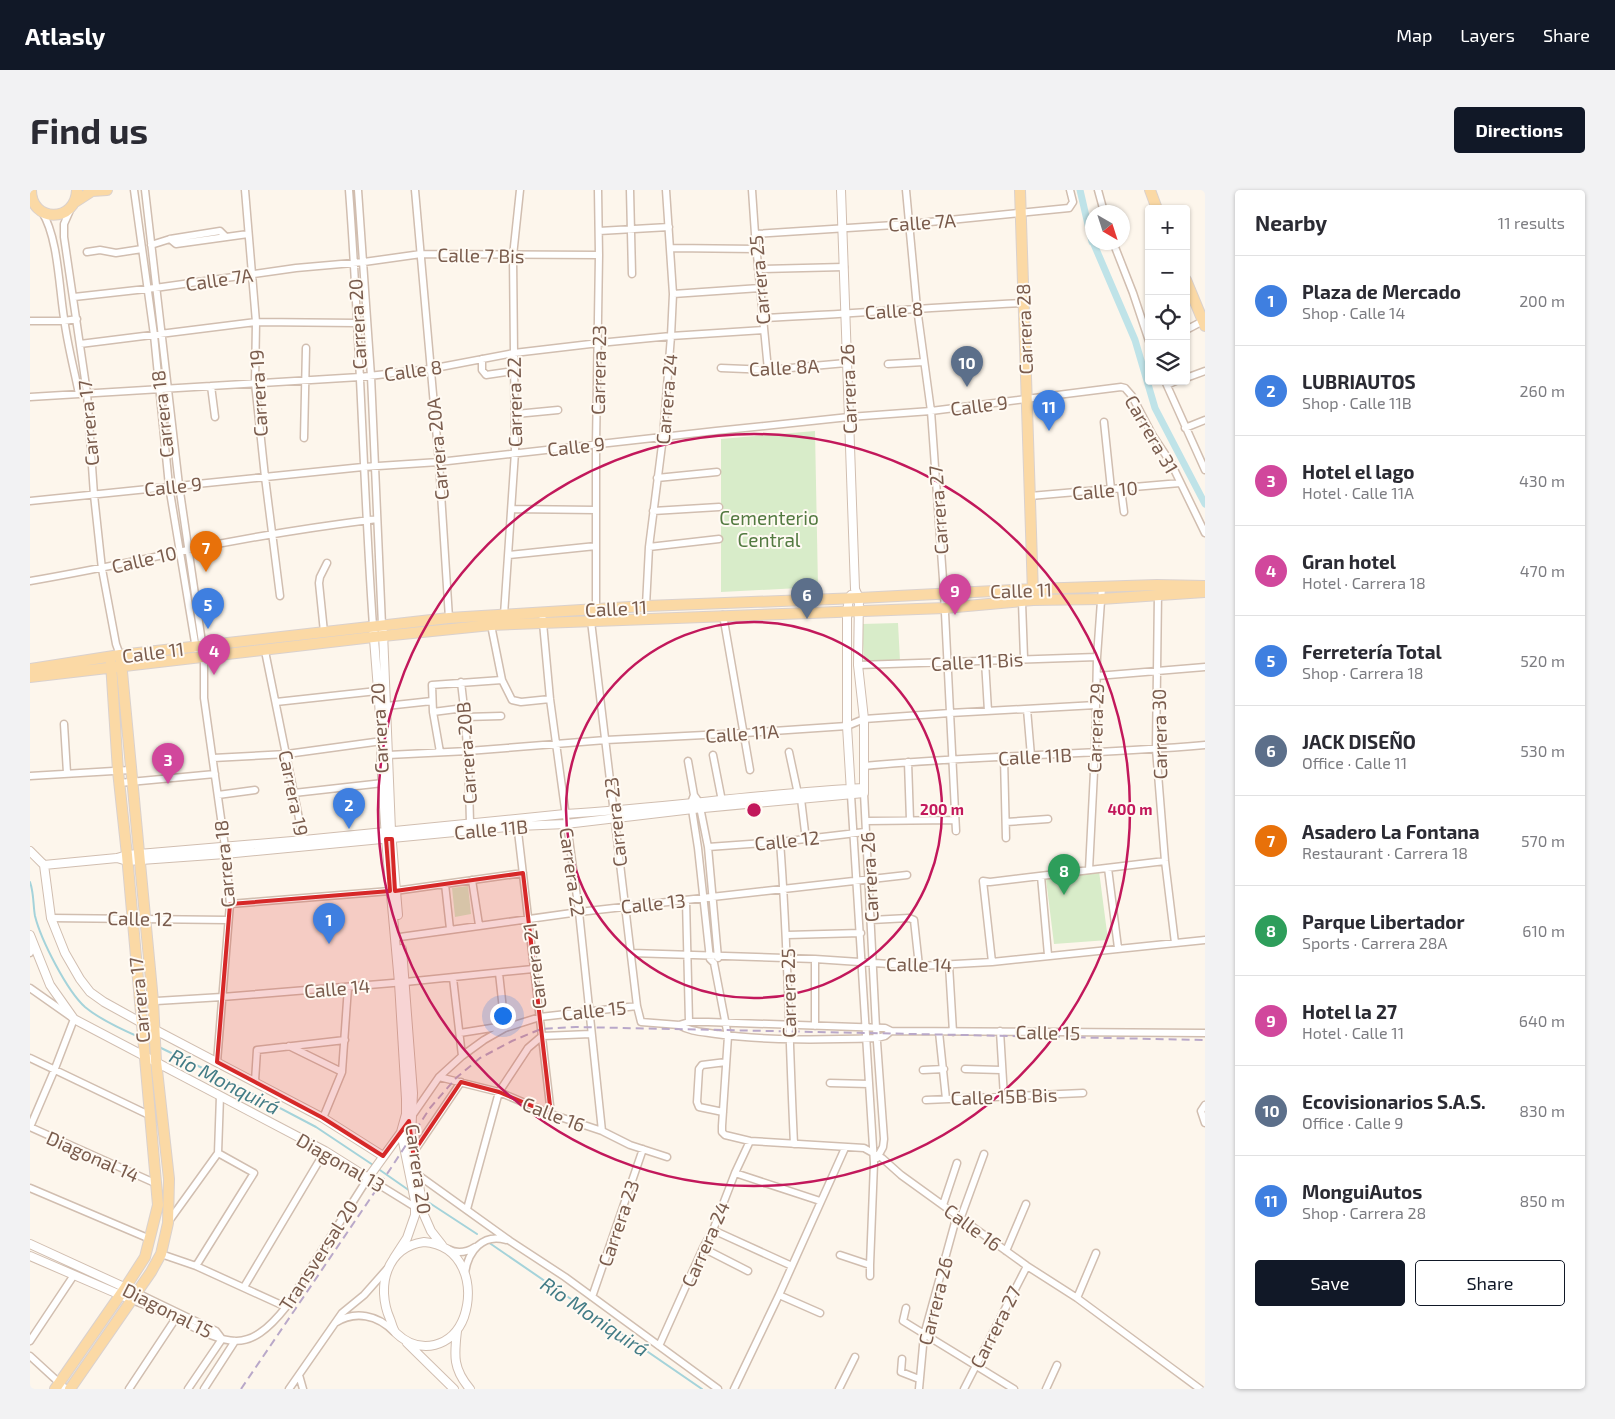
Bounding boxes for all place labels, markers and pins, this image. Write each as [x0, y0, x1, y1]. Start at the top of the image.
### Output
pin: 10 [951, 346, 983, 387]
pin: 11 [1033, 390, 1065, 431]
pin: 7 [190, 531, 222, 572]
pin: 9 [939, 574, 971, 615]
pin: 6 [791, 578, 823, 619]
pin: 5 [192, 588, 224, 629]
pin: 4 [198, 634, 230, 675]
pin: 3 [152, 743, 184, 784]
pin: 2 [333, 788, 365, 829]
centre of rings [745, 801, 763, 819]
pin: 8 [1048, 854, 1080, 895]
pin: 1 [313, 903, 345, 944]

